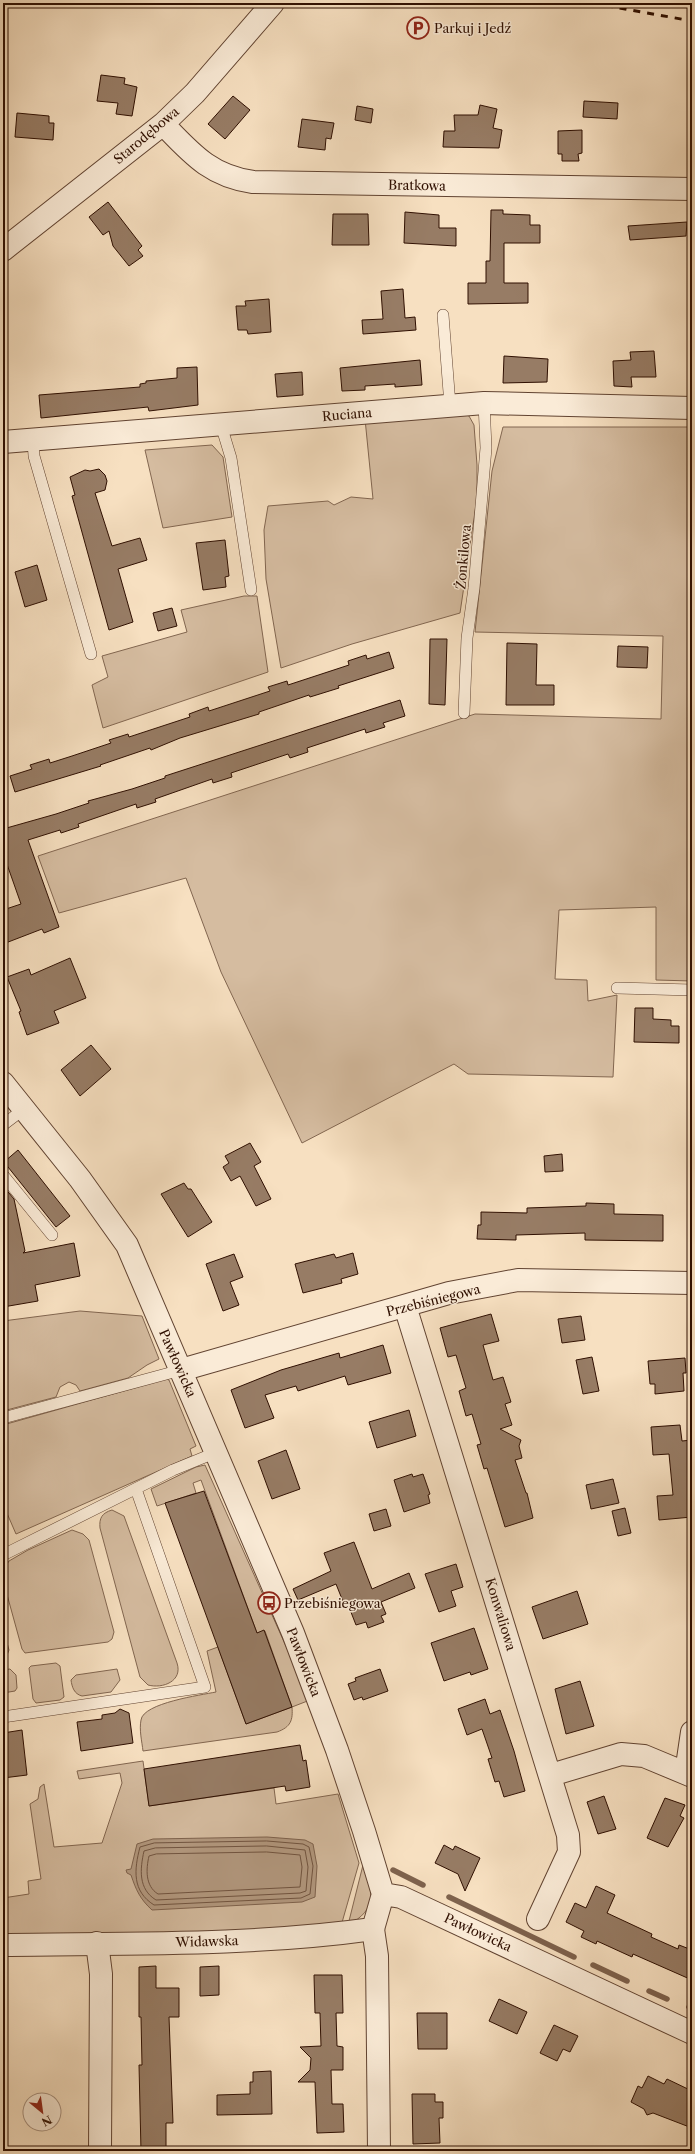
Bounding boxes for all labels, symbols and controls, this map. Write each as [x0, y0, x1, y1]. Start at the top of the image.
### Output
parking icon: Parkuj i Jedź [405, 15, 431, 41]
place label: Parkuj i Jedź [434, 20, 511, 36]
street label: Starodębowa [110, 103, 182, 167]
street label: Bratkowa [388, 176, 446, 194]
street label: Ruciana [321, 404, 373, 424]
street label: Żonkilowa [452, 524, 474, 590]
street label: Przebiśniegowa [384, 1281, 482, 1319]
street label: Pawłowicka [156, 1326, 200, 1400]
street label: Konwaliowa [482, 1576, 520, 1652]
bus stop icon: Przebiśniegowa [256, 1590, 282, 1616]
place label: Przebiśniegowa [284, 1595, 381, 1611]
street label: Pawłowicka [283, 1625, 325, 1699]
street label: Pawłowicka [442, 1909, 514, 1955]
street label: Widawska [174, 1932, 239, 1950]
north arrow [22, 2092, 62, 2132]
text: N [39, 2112, 54, 2129]

